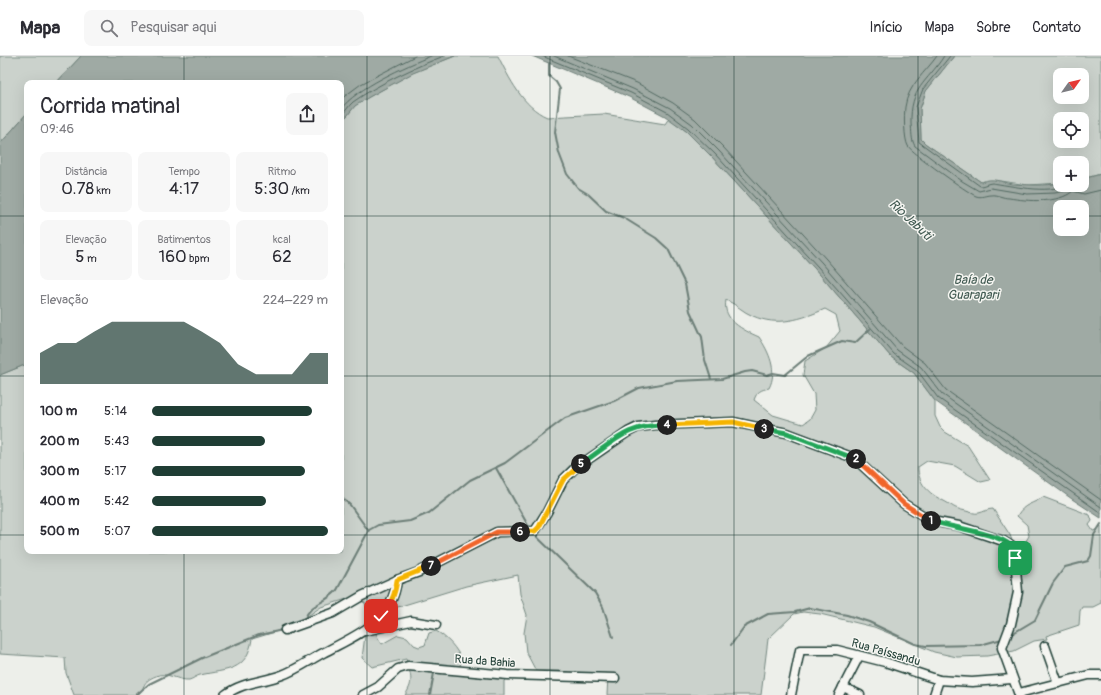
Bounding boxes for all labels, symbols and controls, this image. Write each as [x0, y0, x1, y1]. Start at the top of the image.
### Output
search box [84, 10, 364, 46]
text: Mapa [20, 16, 60, 40]
icon: search [98, 17, 120, 39]
text: Pesquisar aqui [130, 18, 216, 37]
text: Início [869, 19, 902, 36]
text: Mapa [924, 19, 954, 36]
text: Sobre [976, 19, 1010, 36]
text: Contato [1032, 19, 1081, 36]
north arrow [1053, 68, 1089, 104]
map controls [1053, 68, 1089, 236]
text: Corrida matinal [40, 92, 180, 120]
button: share [286, 93, 328, 135]
button: locate [1053, 112, 1089, 148]
text: 09:46 [40, 121, 74, 137]
button: + [1053, 156, 1089, 192]
text: Distância [65, 165, 107, 178]
text: Tempo [168, 165, 200, 178]
text: Ritmo [268, 165, 296, 178]
text: 0.78 [61, 178, 94, 199]
text: 4:17 [169, 178, 199, 199]
text: 5:30 [254, 178, 289, 199]
text: km [94, 184, 111, 197]
text: /km [289, 184, 310, 197]
water label: Rio Jabuti [886, 196, 937, 245]
button: − [1053, 200, 1089, 236]
text: Elevação [65, 233, 107, 246]
text: Batimentos [157, 233, 211, 246]
text: kcal [273, 233, 291, 246]
text: 5 [75, 246, 85, 267]
text: 160 [159, 246, 187, 267]
text: 62 [272, 246, 292, 267]
text: m [85, 252, 97, 265]
text: bpm [187, 252, 209, 265]
water label: Baía de Guarapari [947, 272, 1001, 303]
text: Elevação [40, 292, 89, 308]
text: 224–229 m [263, 292, 328, 308]
text: 100 m [40, 403, 77, 419]
text: 5:14 [104, 403, 127, 419]
pin: 4 [657, 415, 677, 435]
text: 4 [664, 418, 670, 431]
pin: 3 [754, 419, 774, 439]
text: 3 [761, 422, 767, 435]
text: 200 m [40, 433, 79, 449]
text: 5:43 [104, 433, 129, 449]
pin: 2 [846, 449, 866, 469]
text: 2 [853, 452, 859, 465]
pin: 5 [571, 454, 591, 474]
text: 5 [578, 457, 584, 470]
text: 300 m [40, 463, 79, 479]
text: 5:17 [104, 463, 126, 479]
text: 400 m [40, 493, 80, 509]
text: 5:42 [104, 493, 129, 509]
pin: 1 [921, 511, 941, 531]
text: 1 [929, 514, 933, 527]
pin: 6 [510, 522, 530, 542]
text: 500 m [40, 523, 79, 539]
text: 5:07 [104, 523, 130, 539]
text: 6 [517, 525, 523, 538]
pin [998, 541, 1032, 575]
icon: arrive [1004, 547, 1026, 569]
pin: 7 [421, 556, 441, 576]
text: 7 [428, 559, 434, 572]
pin [364, 599, 398, 633]
icon: check [370, 605, 392, 627]
street label: Rua Paíssandu [850, 635, 922, 669]
street label: Rua da Bahia [454, 652, 516, 671]

